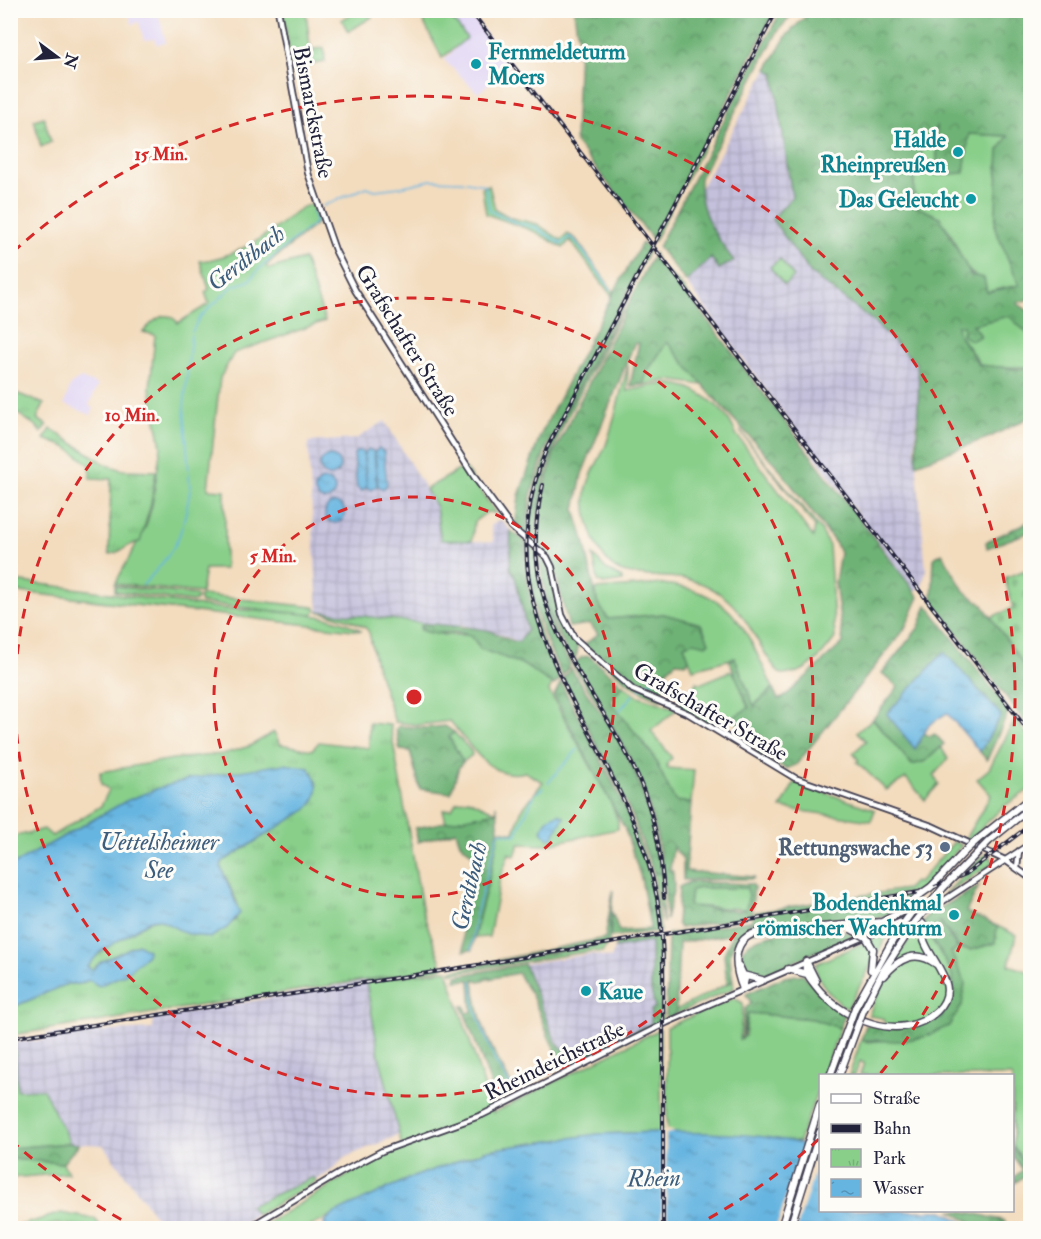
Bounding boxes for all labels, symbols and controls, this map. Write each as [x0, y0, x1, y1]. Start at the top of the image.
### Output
north arrow [27, 27, 87, 87]
place label: Fernmeldeturm Moers [487, 38, 626, 91]
street label: Bismarckstraße [286, 44, 340, 181]
text: N [59, 50, 82, 71]
marker: Fernmeldeturm Moers [469, 57, 483, 71]
place label: Halde Rheinpreußen [820, 126, 947, 180]
text: 15 Min. [134, 143, 188, 166]
marker: Halde Rheinpreußen [951, 145, 965, 159]
place label: Das Geleucht [839, 186, 960, 214]
marker: Das Geleucht [964, 192, 978, 206]
water label: Gerdtbach [201, 218, 292, 298]
street label: Grafschafter Straße [349, 259, 465, 422]
text: 10 Min. [105, 404, 160, 427]
text: 5 Min. [250, 545, 297, 568]
street label: Grafschafter Straße [628, 656, 793, 767]
centre of rings [404, 687, 424, 707]
water label: Uettelsheimer See [99, 827, 220, 886]
place label: Rettungswache 53 [778, 834, 933, 863]
water label: Gerdtbach [444, 838, 495, 934]
marker: Rettungswache 53 [938, 840, 952, 854]
place label: Bodendenkmal römischer Wachturm [756, 889, 943, 942]
marker: Bodendenkmal römischer Wachturm [947, 908, 961, 922]
place label: Kaue [598, 978, 644, 1006]
marker: Kaue [579, 984, 593, 998]
street label: Rheindeichstraße [480, 1015, 629, 1107]
legend [819, 1074, 1014, 1212]
text: Straße [873, 1087, 921, 1110]
text: Bahn [873, 1117, 911, 1140]
text: Park [873, 1147, 906, 1170]
water label: Rhein [626, 1163, 681, 1194]
text: Wasser [872, 1177, 924, 1200]

